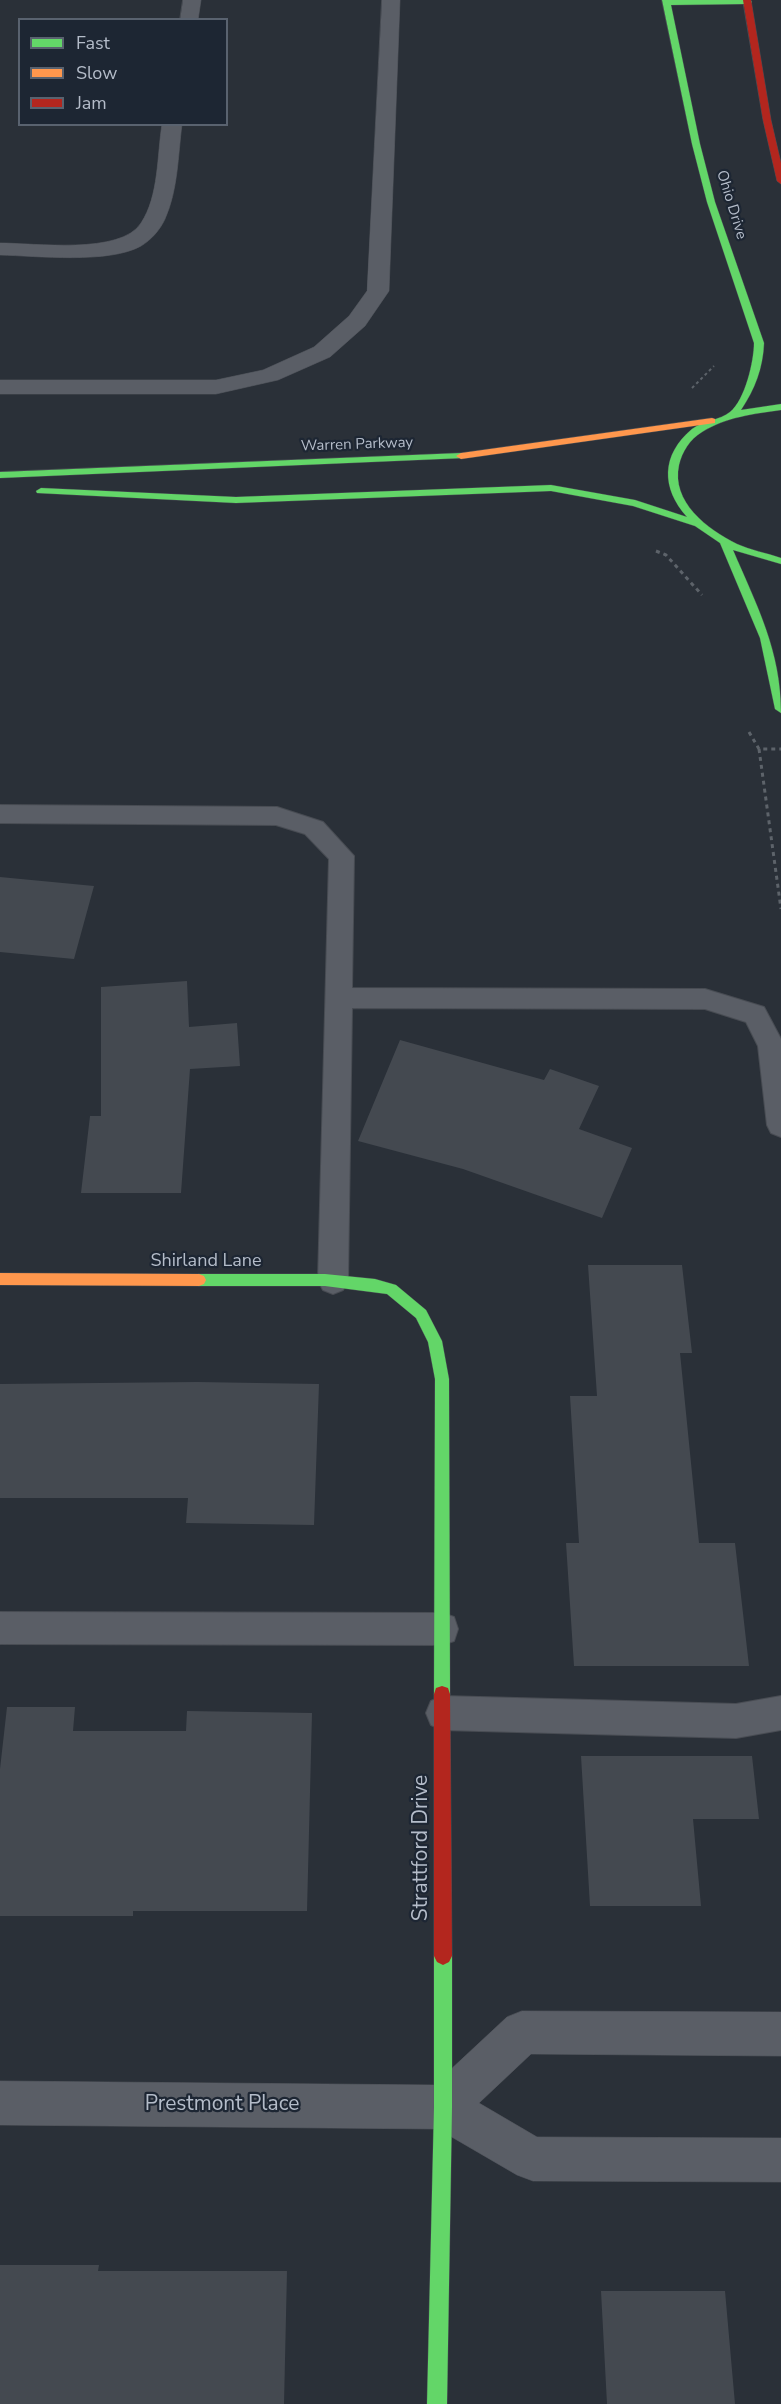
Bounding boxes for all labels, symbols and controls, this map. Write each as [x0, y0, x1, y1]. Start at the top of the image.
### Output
legend [18, 18, 228, 126]
text: Fast [76, 31, 110, 55]
text: Slow [76, 61, 117, 85]
text: Jam [76, 91, 107, 115]
street label: Ohio Drive [712, 168, 750, 242]
street label: Warren Parkway [301, 434, 413, 456]
street label: Shirland Lane [150, 1251, 262, 1273]
street label: Strattford Drive [409, 1775, 435, 1921]
street label: Prestmont Place [145, 2092, 299, 2118]

